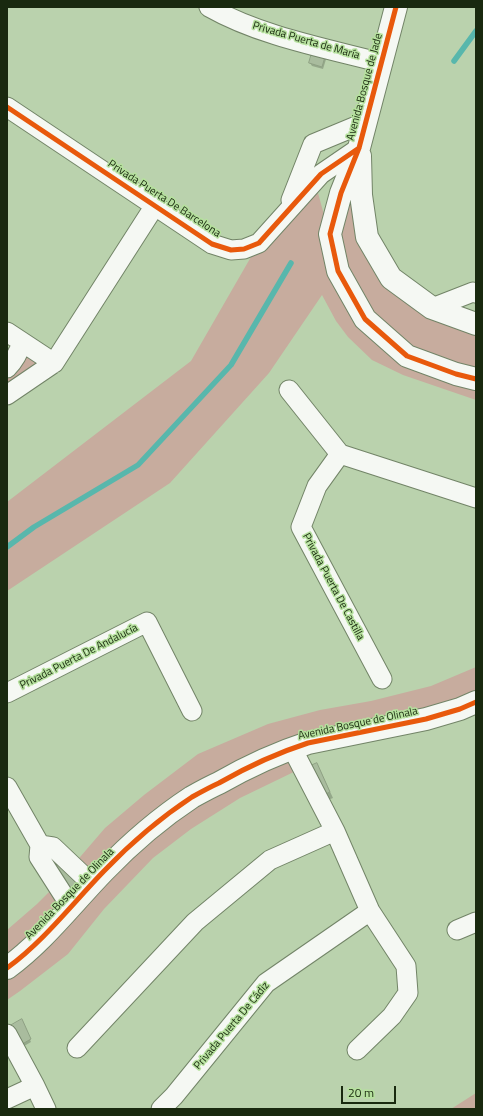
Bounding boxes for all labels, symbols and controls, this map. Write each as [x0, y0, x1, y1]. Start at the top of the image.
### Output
street label: Privada Puerta de María [251, 19, 361, 63]
street label: Avenida Bosque de Jade [344, 32, 386, 142]
street label: Privada Puerta De Barcelona [105, 158, 223, 240]
street label: Privada Puerta De Castilla [299, 531, 367, 643]
street label: Privada Puerta De Andalucía [18, 621, 140, 693]
street label: Avenida Bosque de Olinala [297, 705, 419, 743]
street label: Avenida Bosque de Olinala [23, 846, 117, 942]
street label: Privada Puerta De Cádiz [191, 979, 273, 1073]
scale bar [343, 1078, 398, 1104]
text: 20 m [348, 1083, 374, 1102]

